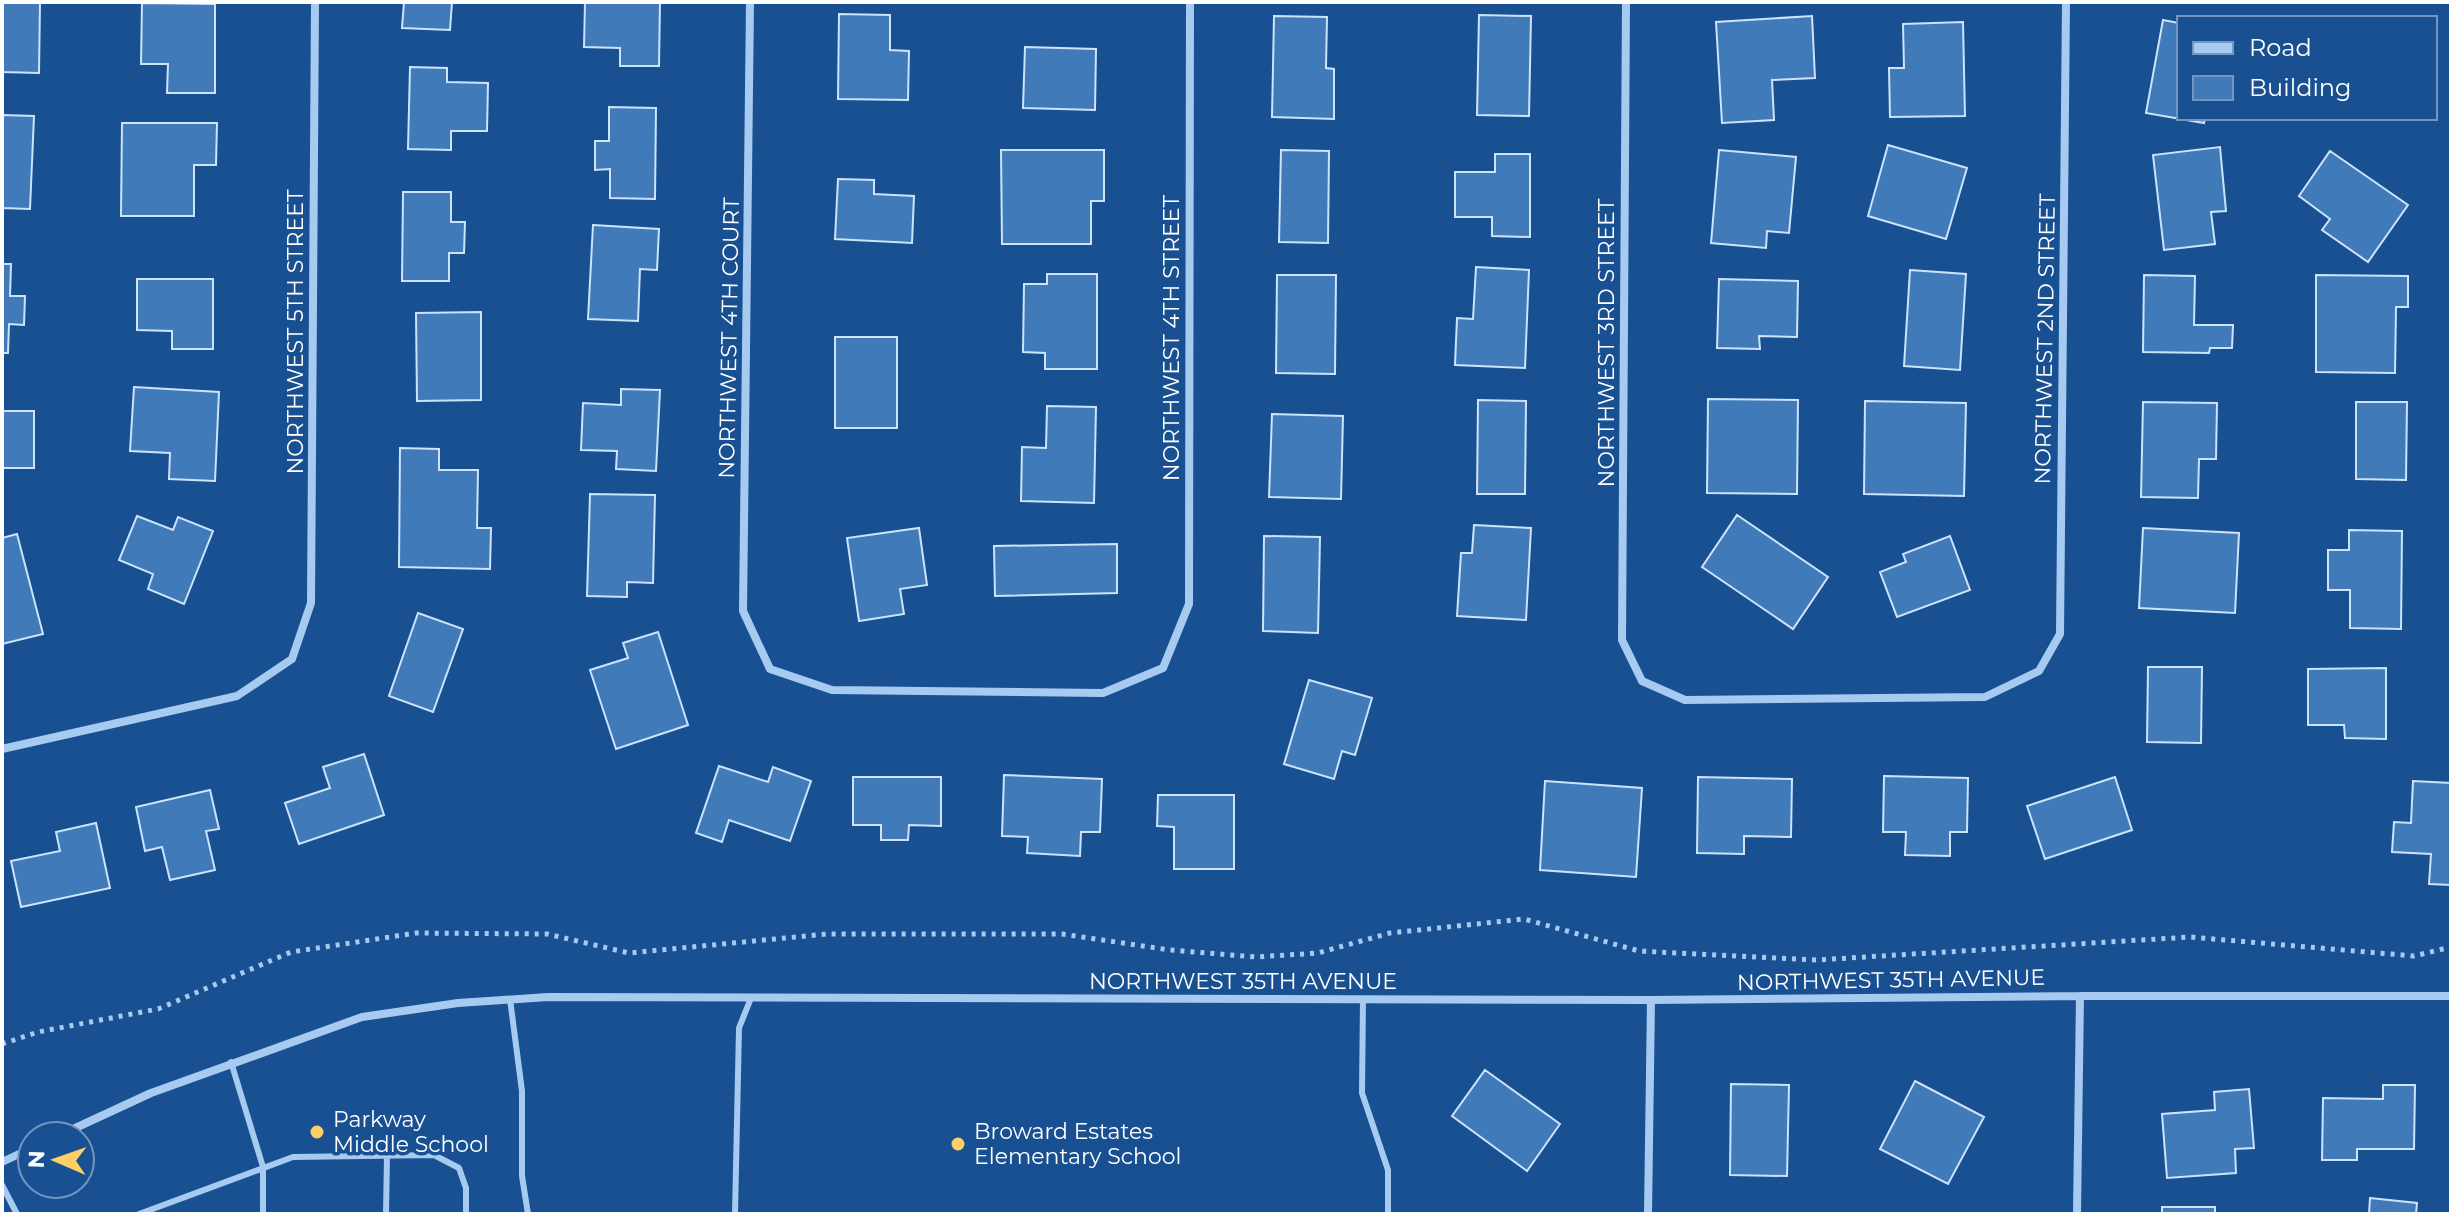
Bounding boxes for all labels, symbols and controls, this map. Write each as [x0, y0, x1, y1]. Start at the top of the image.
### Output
legend [2177, 16, 2437, 120]
text: Road [2249, 33, 2312, 62]
text: Building [2249, 73, 2352, 102]
street label: NORTHWEST 5TH STREET [282, 189, 309, 475]
street label: NORTHWEST 2ND STREET [2029, 193, 2061, 485]
street label: NORTHWEST 4TH STREET [1158, 194, 1185, 481]
street label: NORTHWEST 4TH COURT [713, 197, 745, 479]
street label: NORTHWEST 3RD STREET [1593, 198, 1620, 487]
street label: NORTHWEST 35TH AVENUE [1737, 964, 2045, 996]
street label: NORTHWEST 35TH AVENUE [1089, 968, 1397, 995]
place label: Parkway Middle School [333, 1106, 489, 1158]
place label: Broward Estates Elementary School [974, 1118, 1181, 1170]
north arrow [16, 1120, 96, 1200]
marker: Parkway Middle School [308, 1123, 326, 1141]
marker: Broward Estates Elementary School [949, 1135, 967, 1153]
text: N [23, 1150, 50, 1169]

